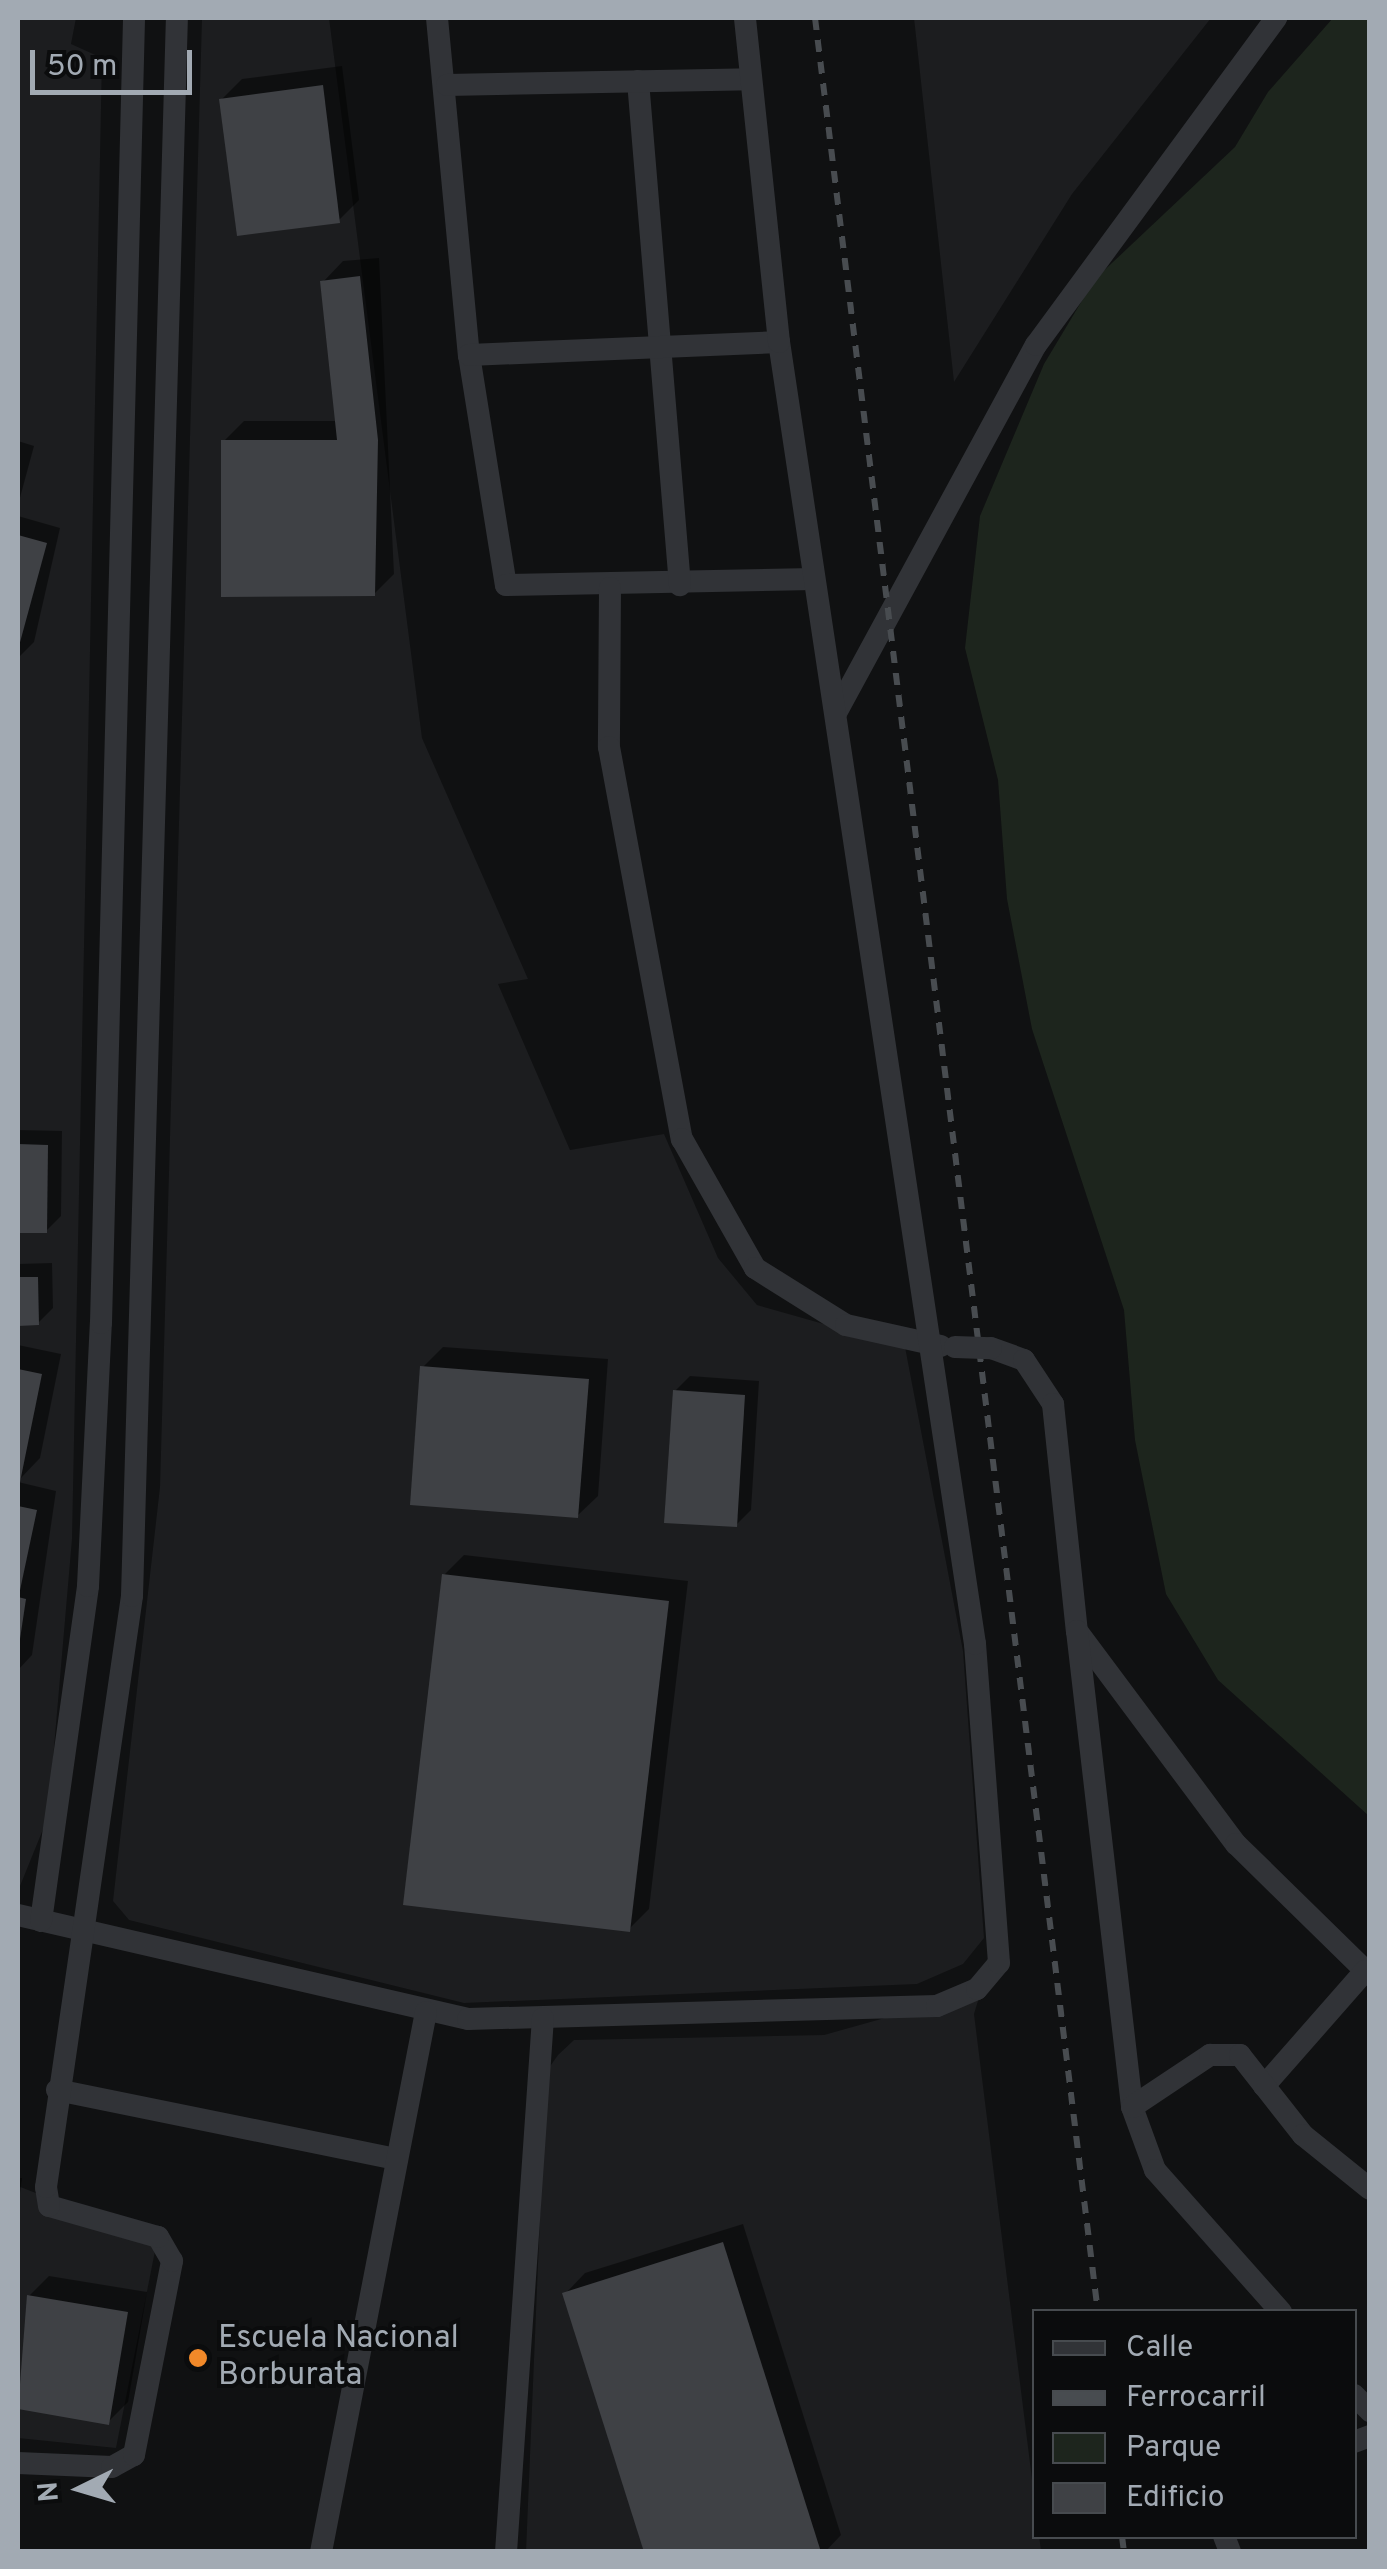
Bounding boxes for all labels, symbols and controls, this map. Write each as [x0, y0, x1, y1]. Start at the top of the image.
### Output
scale bar [35, 30, 198, 92]
text: 50 m [47, 49, 117, 86]
legend [1032, 2309, 1357, 2539]
place label: Escuela Nacional Borburata [218, 2321, 459, 2396]
text: Calle [1126, 2330, 1193, 2367]
marker: Escuela Nacional Borburata [187, 2347, 209, 2369]
text: Ferrocarril [1126, 2380, 1266, 2417]
text: Parque [1126, 2430, 1221, 2467]
north arrow [30, 2439, 130, 2539]
text: N [31, 2480, 69, 2503]
text: Edificio [1126, 2480, 1224, 2517]

